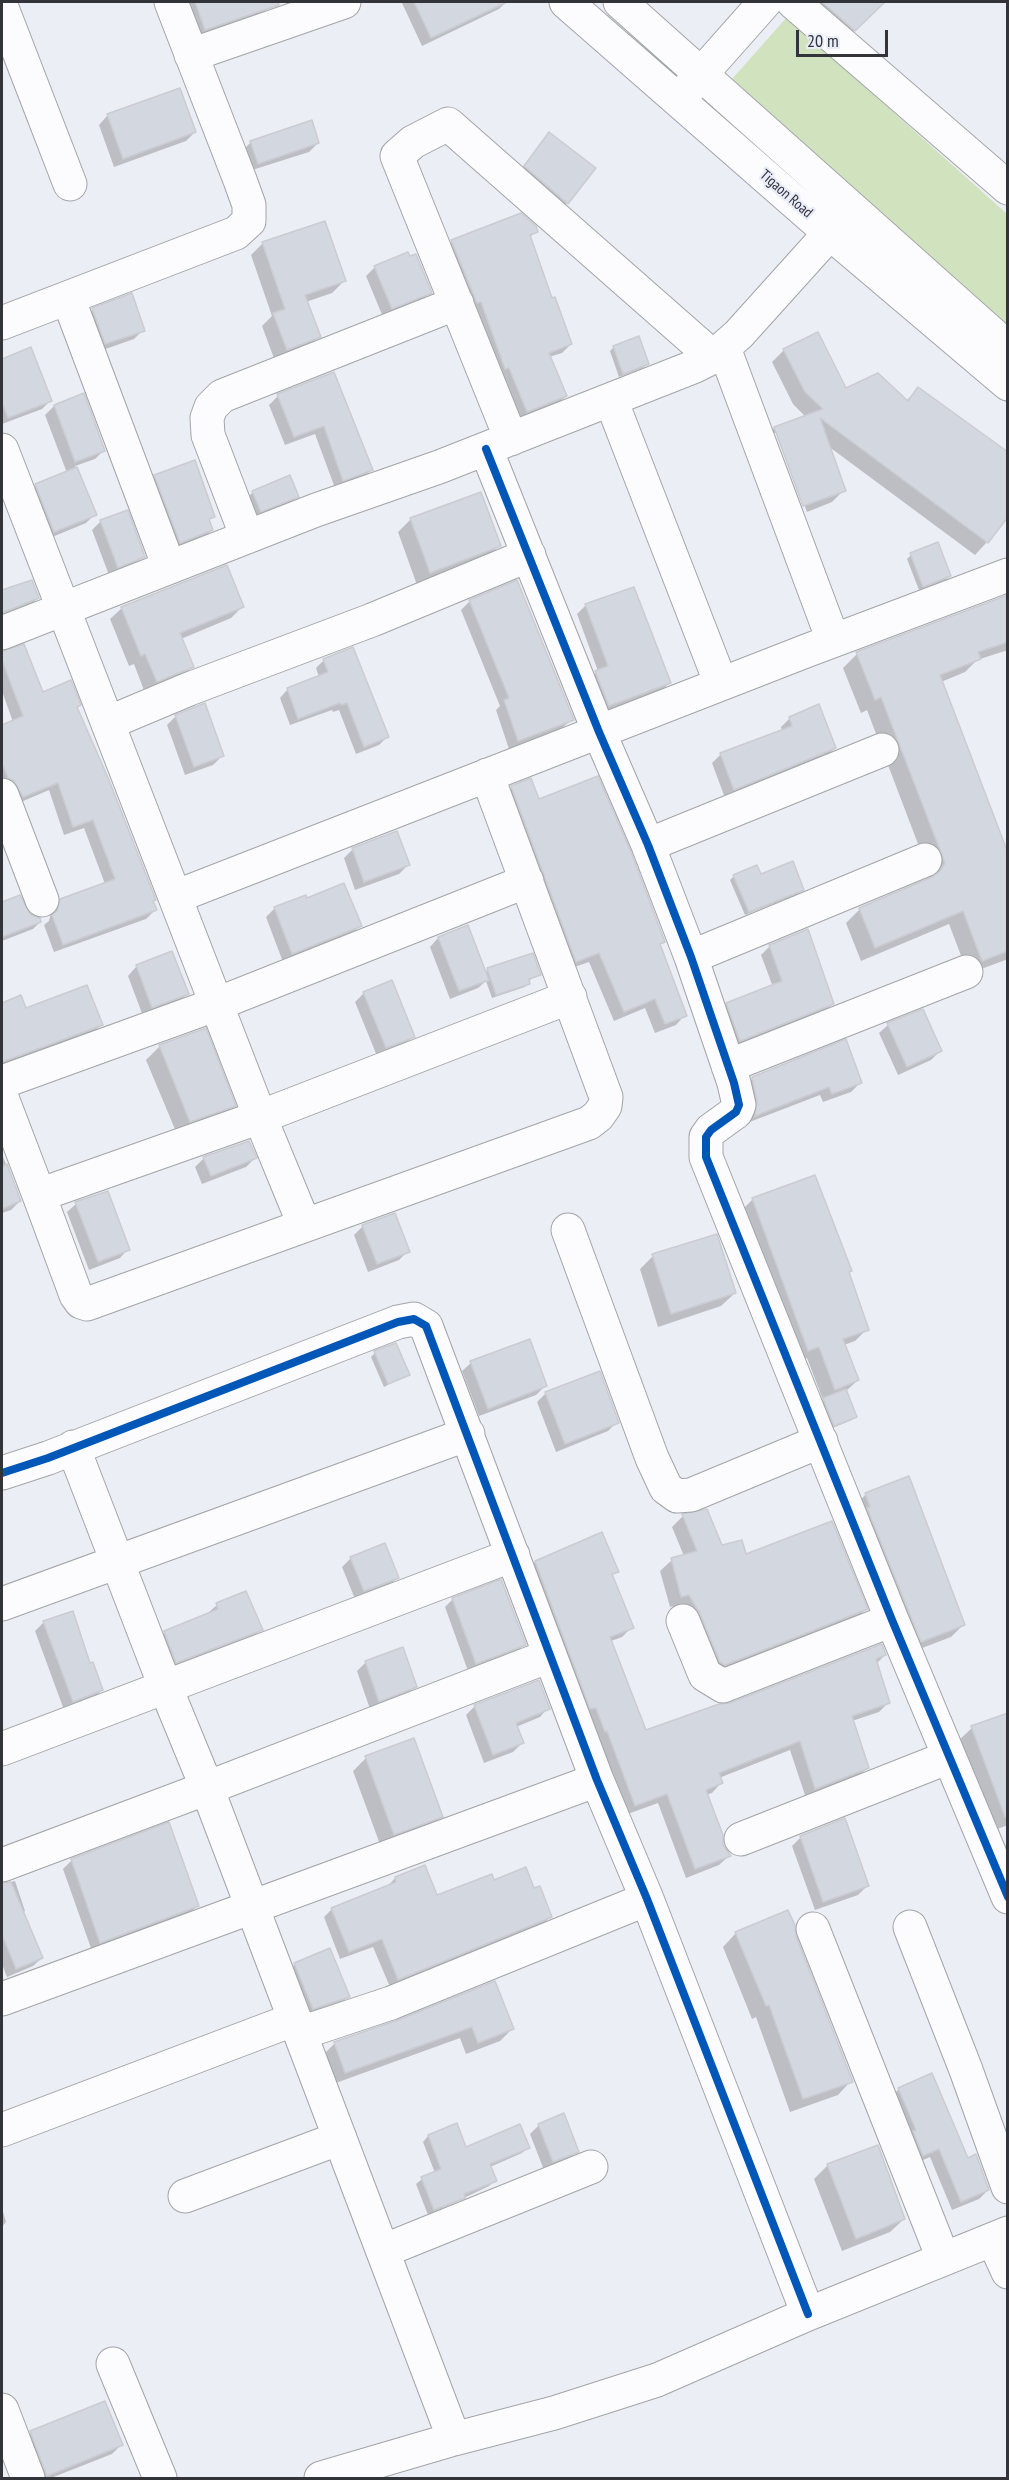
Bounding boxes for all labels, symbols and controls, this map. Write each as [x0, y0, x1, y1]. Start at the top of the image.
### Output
scale bar [799, 18, 890, 56]
text: 20 m [807, 29, 839, 52]
street label: Tigaon Road [756, 166, 816, 222]

